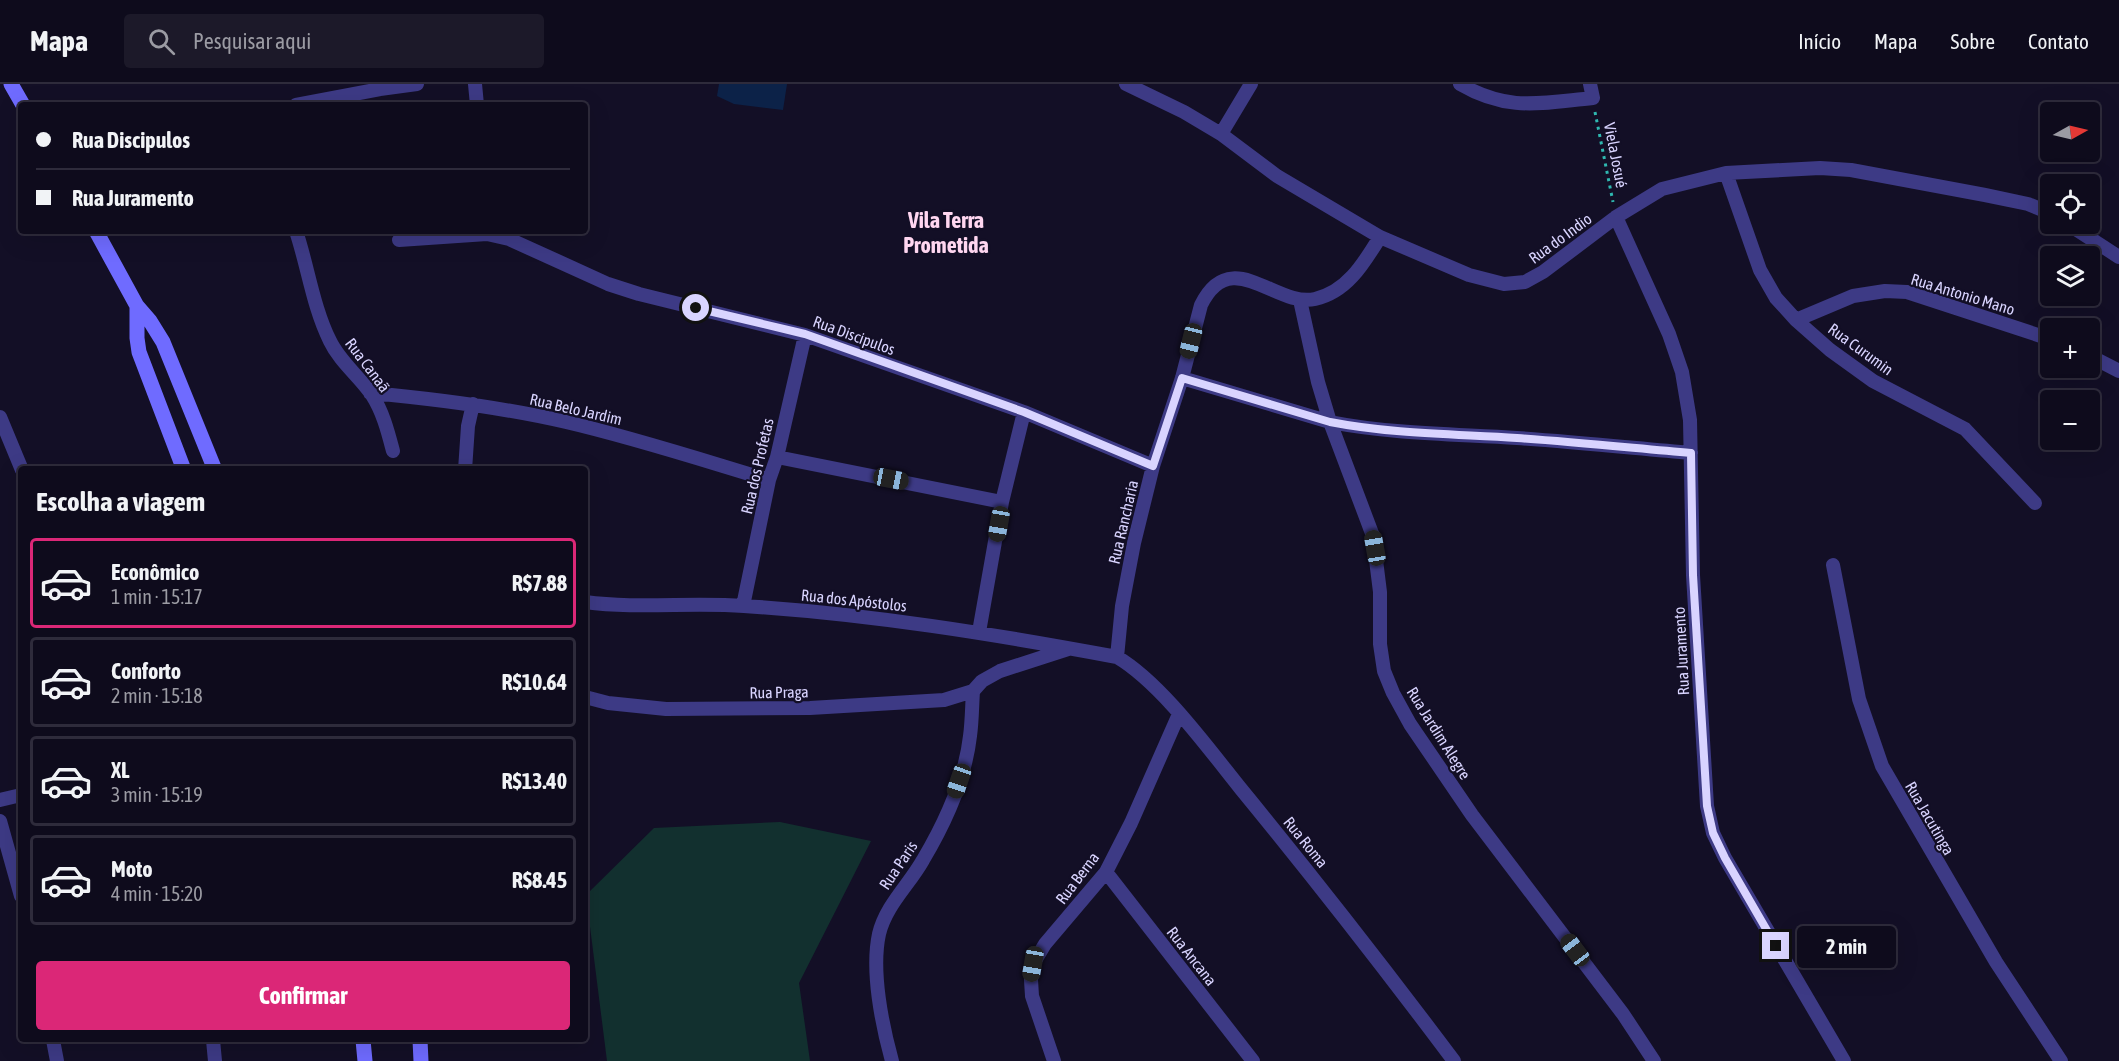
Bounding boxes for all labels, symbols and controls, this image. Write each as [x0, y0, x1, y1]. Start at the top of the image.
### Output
search box [124, 14, 544, 68]
text: Mapa [30, 25, 88, 57]
icon: search [145, 25, 178, 58]
text: Pesquisar aqui [193, 28, 311, 54]
text: Início [1798, 29, 1841, 53]
text: Mapa [1874, 29, 1918, 53]
text: Sobre [1951, 29, 1995, 53]
text: Contato [2028, 29, 2089, 53]
north arrow [2040, 102, 2100, 162]
map controls [2040, 102, 2100, 450]
street label: Viela Josué [1601, 121, 1631, 189]
text: Rua Discipulos [72, 127, 190, 153]
button: locate [2040, 174, 2100, 234]
text: Rua Juramento [72, 185, 194, 211]
district label: Vila Terra Prometida [903, 207, 989, 258]
street label: Rua do Indio [1525, 209, 1595, 267]
button: layers [2040, 246, 2100, 306]
street label: Rua Antonio Mano [1909, 270, 2017, 318]
route start [682, 294, 709, 321]
street label: Rua Discipulos [810, 312, 898, 359]
button: + [2040, 318, 2100, 378]
street label: Rua Curumin [1825, 319, 1897, 379]
car [1178, 321, 1204, 361]
street label: Rua Canaã [342, 335, 394, 395]
street label: Rua Belo Jardim [528, 390, 624, 428]
button: − [2040, 390, 2100, 450]
street label: Rua dos Profetas [737, 416, 777, 516]
car [872, 467, 910, 491]
street label: Rua Rancharia [1105, 478, 1141, 566]
text: Escolha a viagem [36, 486, 205, 517]
car [987, 505, 1011, 543]
car [1363, 529, 1387, 567]
icon: car [39, 556, 93, 610]
text: Econômico [111, 559, 199, 585]
text: R$7.88 [512, 570, 567, 596]
text: 1 min · 15:17 [111, 585, 203, 608]
street label: Rua dos Apóstolos [800, 586, 908, 616]
street label: Rua Juramento [1670, 606, 1692, 696]
icon: car [39, 655, 93, 709]
text: Conforto [111, 658, 181, 684]
text: R$10.64 [501, 669, 567, 695]
street label: Rua Praga [749, 682, 809, 703]
street label: Rua Jardim Alegre [1403, 683, 1475, 783]
text: 2 min · 15:18 [111, 684, 203, 707]
icon: car [39, 754, 93, 808]
text: XL [111, 757, 129, 783]
car [945, 761, 973, 801]
text: R$13.40 [501, 768, 567, 794]
street label: Rua Jacutinga [1901, 778, 1958, 858]
text: 3 min · 15:19 [111, 783, 203, 806]
street label: Rua Roma [1280, 813, 1332, 871]
street label: Rua Paris [875, 837, 921, 893]
street label: Rua Berna [1052, 849, 1102, 907]
icon: car [39, 853, 93, 907]
text: Moto [111, 856, 153, 882]
text: R$8.45 [512, 867, 567, 893]
text: 4 min · 15:20 [111, 882, 203, 905]
street label: Rua Ancana [1164, 923, 1220, 989]
callout: 2 min [1797, 925, 1896, 967]
car [1557, 930, 1593, 970]
route end [1762, 932, 1789, 959]
text: 2 min [1826, 935, 1867, 958]
car [1021, 945, 1045, 983]
button: Confirmar [36, 961, 570, 1030]

